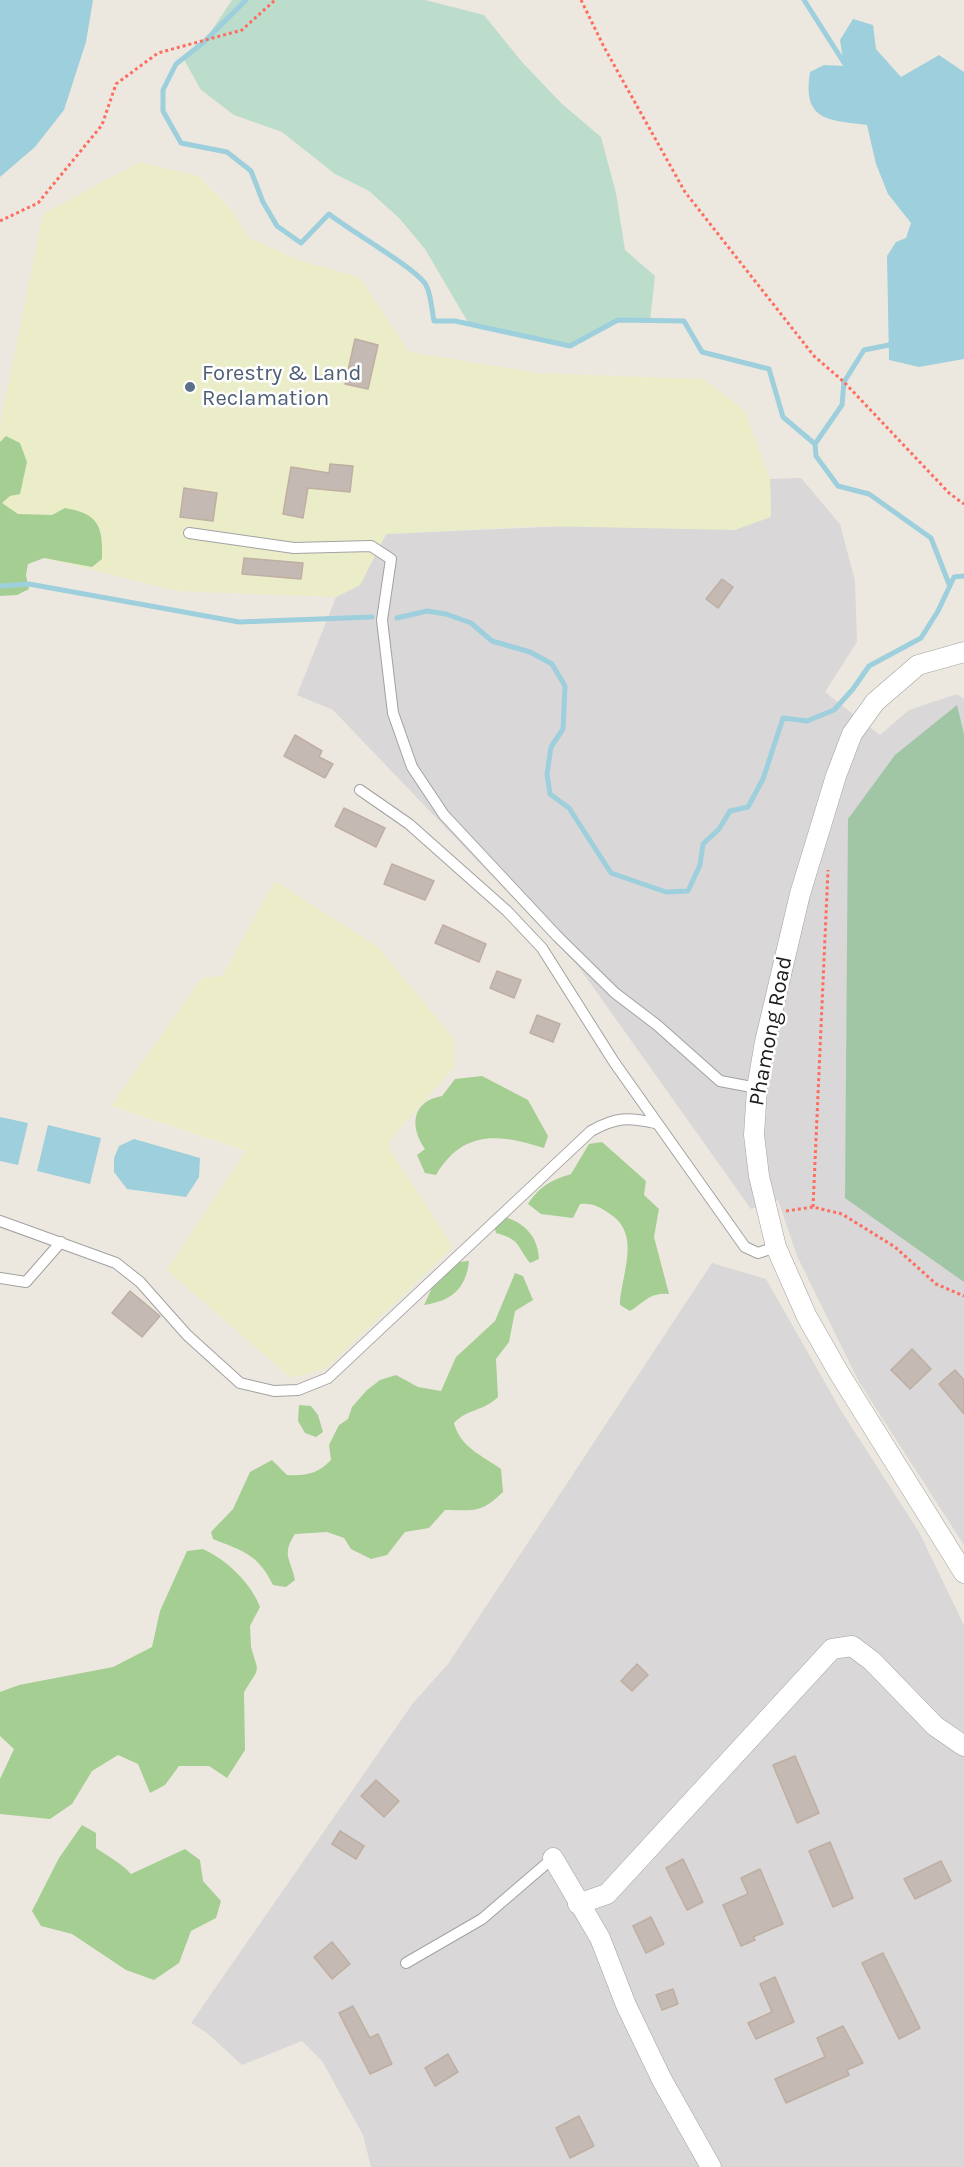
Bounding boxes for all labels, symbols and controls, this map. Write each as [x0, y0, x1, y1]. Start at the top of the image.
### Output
place label: Forestry & Land Reclamation [202, 361, 361, 412]
marker: Forestry & Land Reclamation [183, 380, 197, 394]
street label: Phamong Road [744, 954, 798, 1108]

